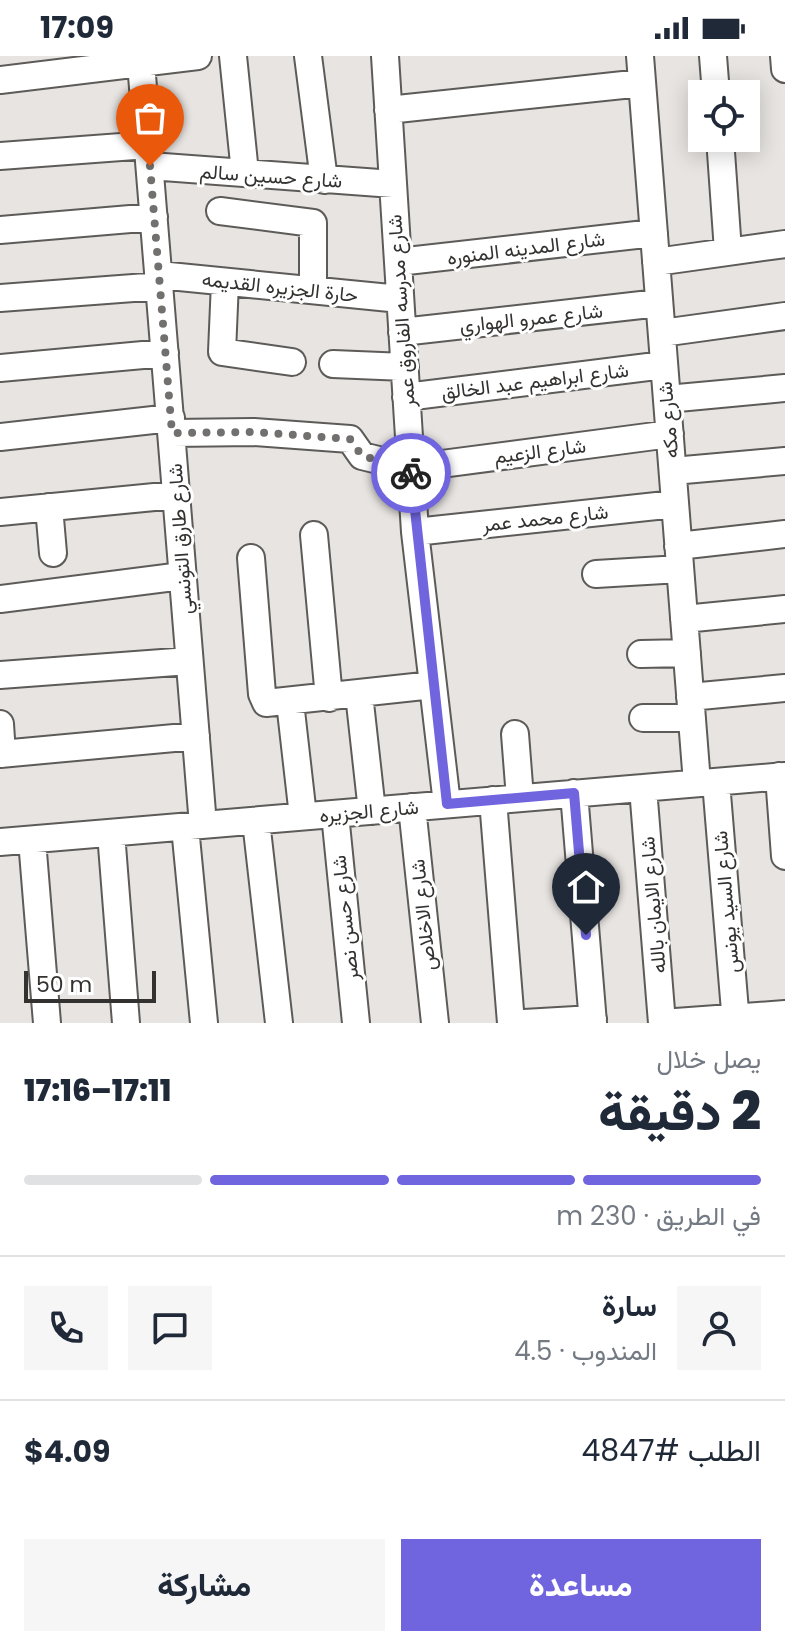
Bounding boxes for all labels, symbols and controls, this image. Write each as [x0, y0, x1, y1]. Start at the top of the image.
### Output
text: 17:09 [40, 6, 114, 49]
map controls [688, 80, 760, 152]
button: locate [688, 80, 760, 152]
pin [116, 84, 184, 166]
icon: bag [128, 96, 172, 140]
street label: شارع حسين سالم [199, 157, 343, 195]
street label: شارع مدرسه الفاروق عمر [380, 214, 422, 409]
street label: شارع المدينه المنوره [445, 224, 607, 272]
street label: حارة الجزيره القديمه [200, 265, 360, 309]
street label: شارع عمرو الهواري [458, 297, 604, 342]
street label: شارع ابراهيم عبد الخالق [440, 356, 630, 406]
street label: شارع مكه [651, 381, 685, 459]
street label: شارع الزعيم [492, 431, 588, 471]
courier [371, 433, 451, 513]
icon: bike [389, 451, 433, 495]
street label: شارع طارق التونسي [161, 462, 202, 615]
street label: شارع محمد عمر [479, 497, 610, 539]
street label: شارع الجزيره [318, 793, 420, 829]
street label: شارع السيد يونس [706, 830, 746, 974]
street label: شارع الايمان بالله [633, 836, 673, 974]
pin [552, 853, 620, 935]
street label: شارع حسن نصر [324, 854, 366, 983]
street label: شارع الاخلاص [403, 858, 443, 972]
icon: home [564, 865, 608, 909]
scale bar [24, 967, 156, 1003]
text: 50 m [36, 969, 92, 1000]
text: يصل خلال [656, 1041, 761, 1077]
text: 17:11–17:16 [24, 1069, 171, 1112]
text: 2 دقيقة [598, 1075, 761, 1148]
text: في الطريق · 230 m [556, 1198, 761, 1234]
text: سارة [602, 1284, 657, 1327]
button: phone [24, 1286, 108, 1370]
button: chat [128, 1286, 212, 1370]
button: person [677, 1286, 761, 1370]
text: المندوب · 4.5 [514, 1333, 657, 1369]
text: الطلب #4847 [581, 1429, 761, 1472]
text: $4.09 [24, 1430, 111, 1473]
button: مشاركة [24, 1539, 385, 1631]
button: مساعدة [401, 1539, 761, 1631]

